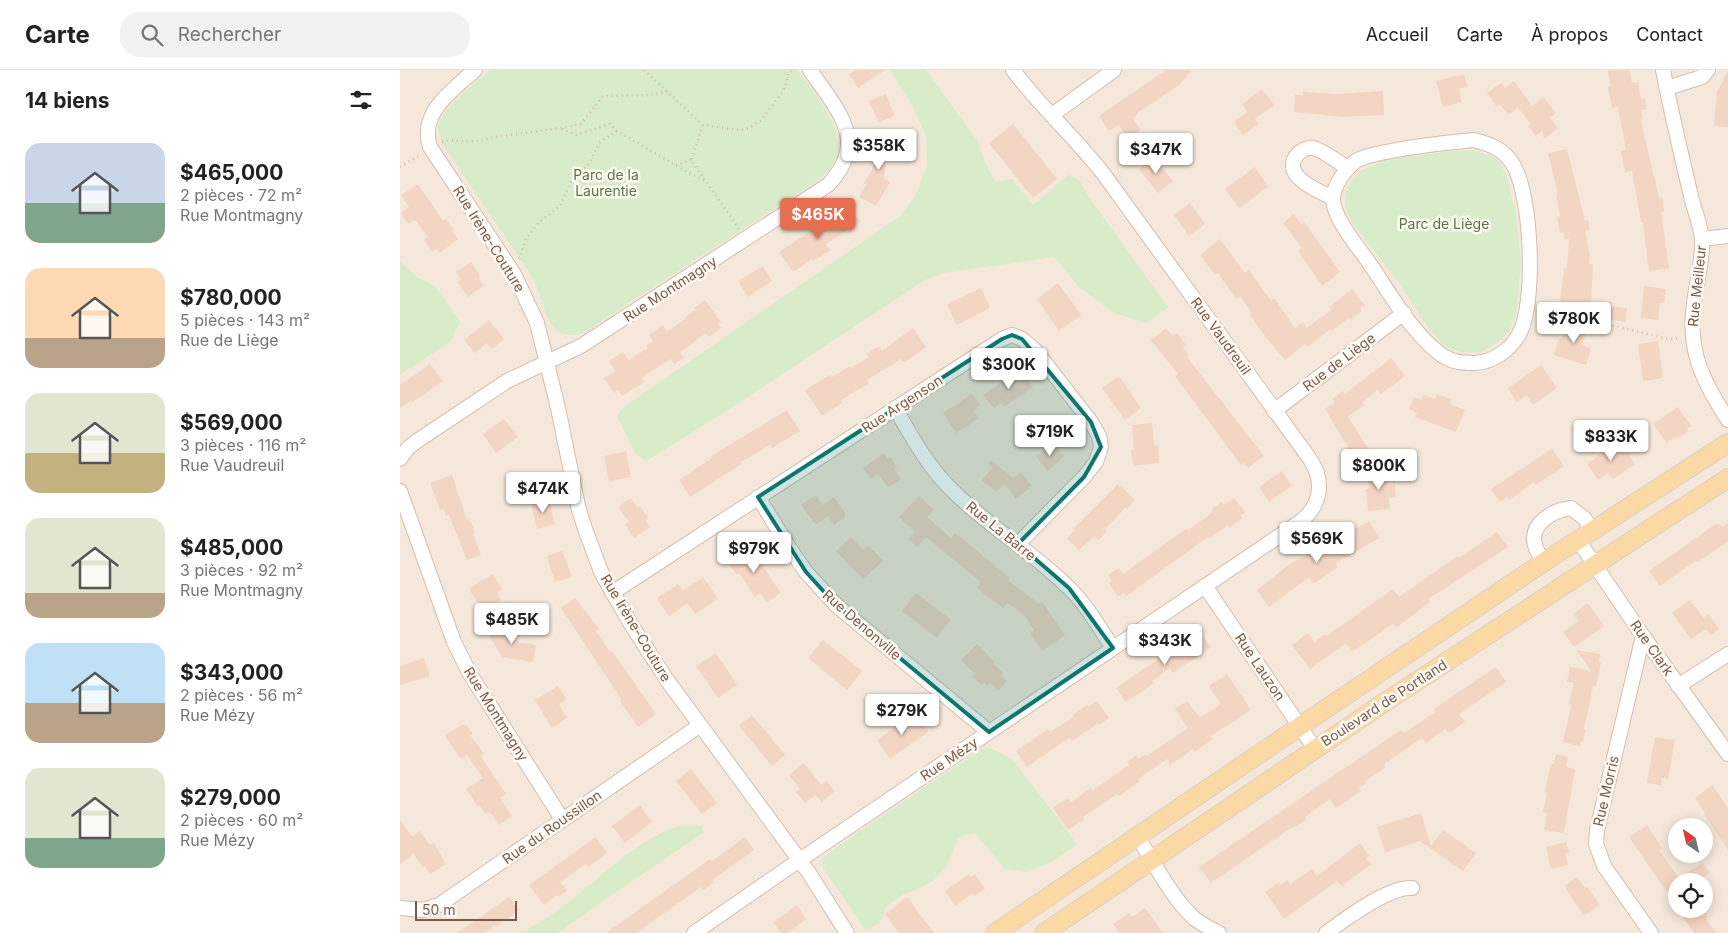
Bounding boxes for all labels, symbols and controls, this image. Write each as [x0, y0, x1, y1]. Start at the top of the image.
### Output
search box [120, 12, 470, 57]
text: Carte [25, 20, 90, 49]
icon: search [138, 21, 166, 49]
text: Rechercher [178, 23, 281, 46]
text: Accueil [1366, 24, 1429, 45]
text: Carte [1457, 24, 1503, 45]
text: À propos [1531, 24, 1608, 45]
text: Contact [1636, 24, 1703, 45]
icon: filters [347, 86, 375, 114]
text: 14 biens [25, 88, 110, 113]
pin: $358K [844, 128, 914, 171]
pin: $347K [1121, 132, 1191, 175]
text: $358K [853, 135, 905, 155]
text: $347K [1130, 139, 1182, 159]
text: $465,000 [180, 160, 283, 185]
icon: home [65, 163, 125, 223]
park label: Parc de la Laurentie [573, 166, 639, 199]
street label: Rue Irène-Couture [450, 182, 529, 295]
text: 2 pièces · 72 m² [180, 185, 302, 205]
pin: $465K [783, 198, 853, 240]
text: $465K [791, 204, 845, 224]
text: Rue Montmagny [180, 205, 303, 225]
park label: Parc de Liège [1399, 215, 1489, 232]
street label: Rue Meilleur [1684, 244, 1709, 328]
street label: Rue Montmagny [620, 252, 720, 325]
text: $780,000 [180, 285, 282, 310]
icon: home [65, 288, 125, 348]
street label: Rue Vaudreuil [1188, 294, 1255, 378]
pin: $780K [1539, 302, 1609, 344]
text: $780K [1548, 308, 1600, 328]
text: 5 pièces · 143 m² [180, 310, 310, 330]
street label: Rue de Liège [1299, 329, 1378, 394]
text: Rue de Liège [180, 330, 279, 350]
pin: $300K [974, 348, 1044, 390]
text: $300K [982, 354, 1036, 374]
street label: Rue Argenson [858, 371, 945, 436]
text: $569,000 [180, 410, 283, 435]
icon: home [65, 413, 125, 473]
pin: $719K [1015, 414, 1085, 457]
pin: $833K [1576, 420, 1646, 462]
text: $719K [1026, 421, 1074, 441]
text: $833K [1584, 426, 1638, 446]
text: 3 pièces · 116 m² [180, 435, 306, 455]
pin: $800K [1344, 448, 1414, 491]
text: Rue Vaudreuil [180, 455, 284, 475]
text: $800K [1352, 455, 1406, 475]
pin: $474K [508, 472, 578, 514]
text: $474K [517, 478, 569, 498]
street label: Rue La Barre [963, 497, 1040, 564]
pin: $569K [1282, 522, 1352, 564]
text: $569K [1291, 528, 1344, 548]
pin: $979K [719, 532, 789, 574]
text: $485,000 [180, 535, 283, 560]
icon: home [65, 538, 125, 598]
text: $979K [728, 538, 780, 558]
text: 3 pièces · 92 m² [180, 560, 303, 580]
street label: Rue Irène-Couture [598, 571, 675, 684]
text: Rue Montmagny [180, 580, 303, 600]
street label: Rue Denonville [820, 586, 905, 663]
pin: $485K [477, 602, 547, 645]
text: $485K [485, 609, 539, 629]
street label: Rue Clark [1627, 617, 1678, 679]
pin: $343K [1130, 624, 1200, 666]
text: $343K [1138, 630, 1192, 650]
street label: Rue Lauzon [1232, 630, 1289, 704]
street label: Boulevard de Portland [1318, 656, 1450, 750]
text: $343,000 [180, 660, 284, 685]
icon: home [65, 663, 125, 723]
street label: Rue Montmagny [461, 663, 532, 764]
text: 2 pièces · 56 m² [180, 685, 303, 705]
pin: $279K [867, 694, 937, 736]
text: $279K [876, 700, 928, 720]
text: Rue Mézy [180, 705, 255, 725]
street label: Rue Mézy [917, 733, 981, 784]
street label: Rue Morris [1589, 754, 1622, 828]
text: $279,000 [180, 785, 281, 810]
street label: Rue du Roussillon [499, 786, 605, 867]
icon: home [65, 788, 125, 848]
text: 2 pièces · 60 m² [180, 810, 303, 830]
north arrow [1668, 818, 1712, 862]
map controls [1668, 818, 1713, 918]
text: Rue Mézy [180, 830, 255, 850]
button: locate [1668, 873, 1713, 918]
scale bar [415, 898, 518, 921]
text: 50 m [422, 901, 456, 918]

